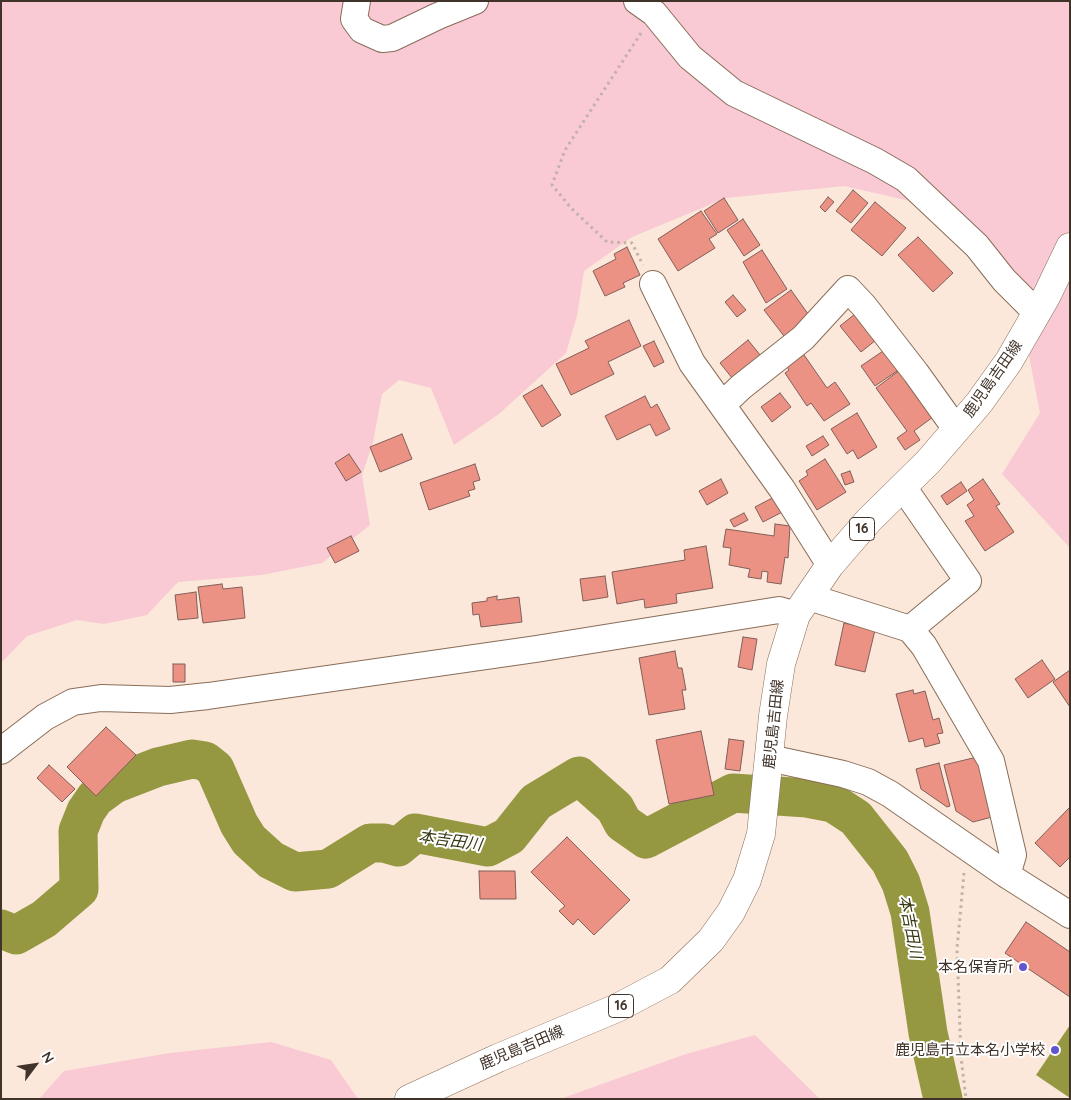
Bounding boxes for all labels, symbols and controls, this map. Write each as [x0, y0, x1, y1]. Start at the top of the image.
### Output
street label: 鹿児島吉田線 [960, 337, 1026, 421]
road number: 16 [850, 518, 874, 540]
street label: 鹿児島吉田線 [760, 678, 788, 770]
water label: 本吉田川 [417, 827, 483, 855]
water label: 本吉田川 [894, 894, 926, 960]
place label: 本名保育所 [938, 958, 1013, 976]
marker: 本名保育所 [1017, 961, 1029, 973]
road number: 16 [608, 994, 634, 1018]
street label: 鹿児島吉田線 [477, 1022, 567, 1074]
north arrow [10, 1040, 60, 1090]
place label: 鹿児島市立本名小学校 [895, 1041, 1045, 1059]
marker: 鹿児島市立本名小学校 [1049, 1044, 1061, 1056]
text: N [37, 1048, 58, 1066]

